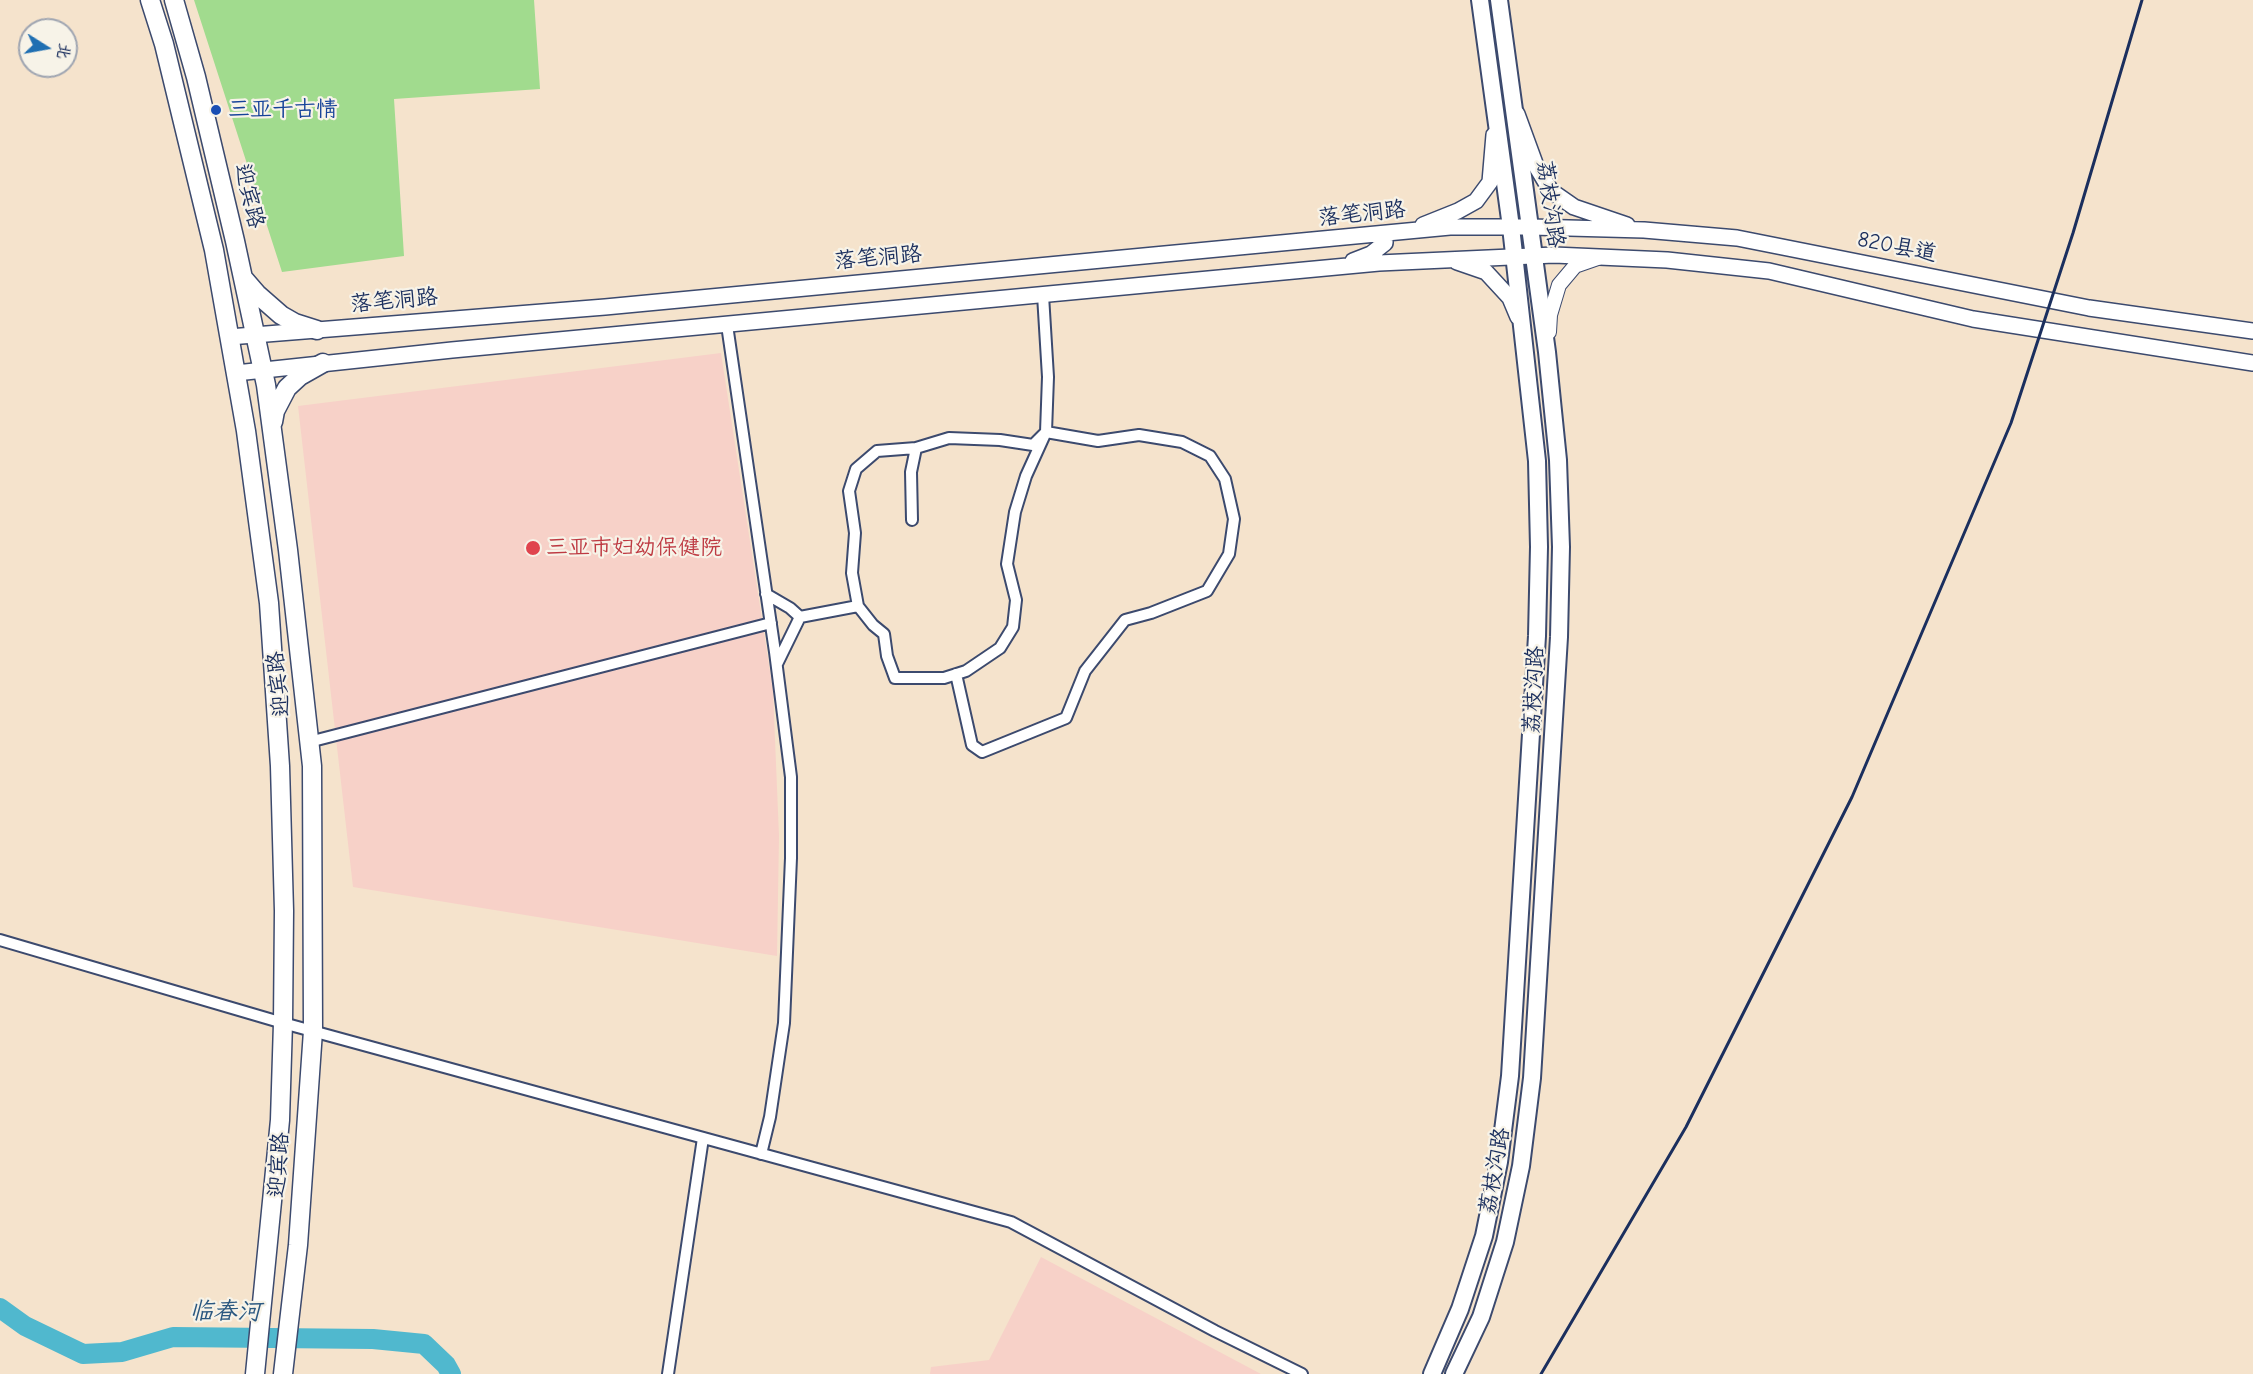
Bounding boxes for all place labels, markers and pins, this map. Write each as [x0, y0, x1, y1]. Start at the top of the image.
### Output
place label: 三亚千古情 [228, 97, 338, 123]
marker: 三亚千古情 [209, 103, 223, 117]
place label: 三亚市妇幼保健院 [546, 535, 722, 561]
marker: 三亚市妇幼保健院 [524, 539, 542, 557]

